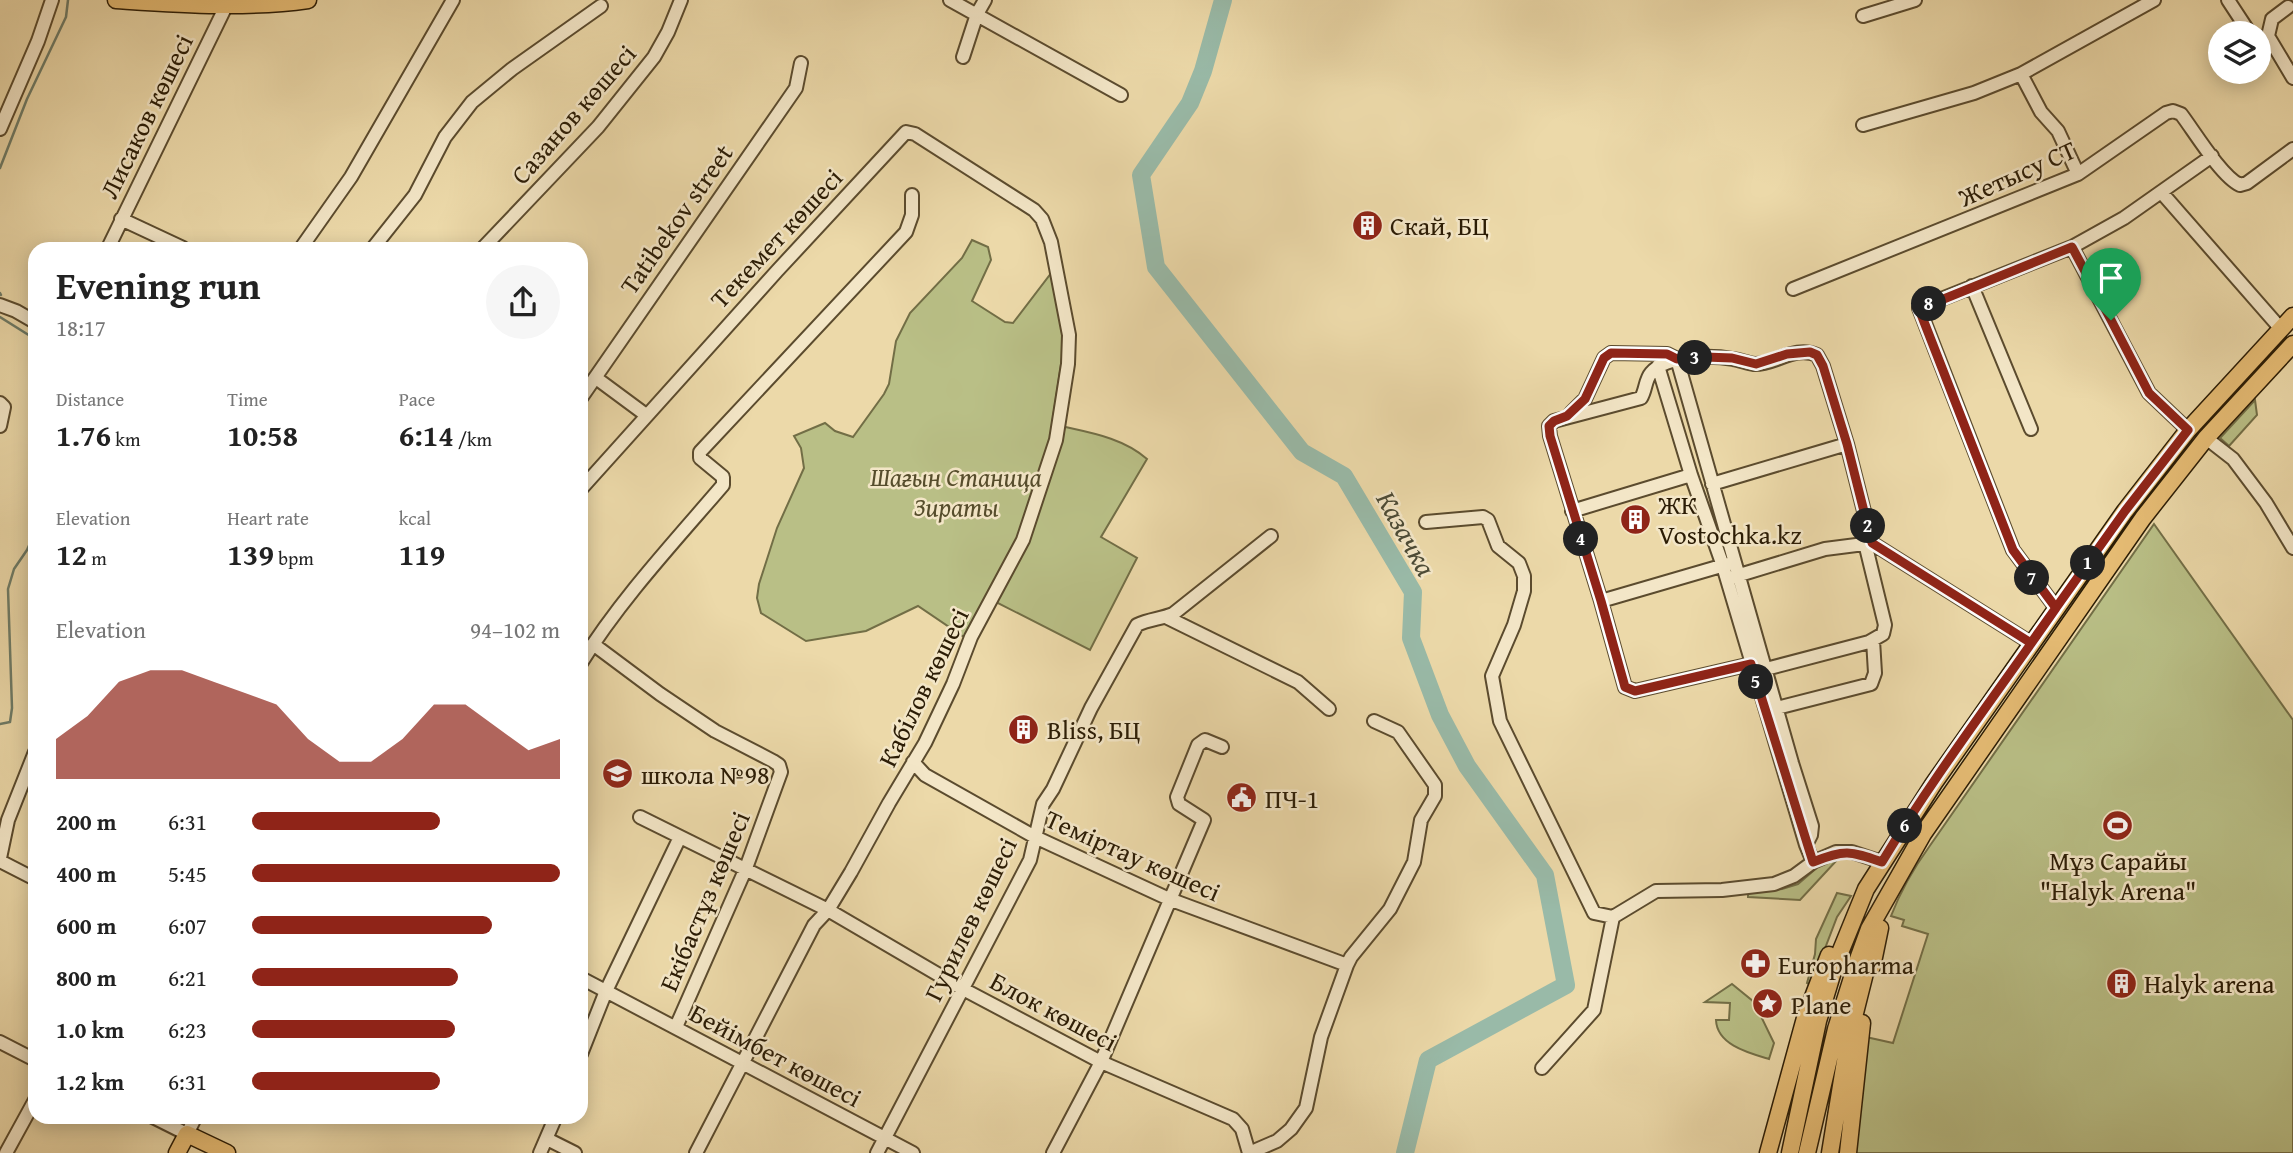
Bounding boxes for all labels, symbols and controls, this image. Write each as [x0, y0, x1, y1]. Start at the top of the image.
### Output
map controls [2208, 21, 2271, 84]
button: layers [2208, 21, 2271, 84]
street label: Лисаков көшесі [89, 27, 203, 205]
street label: Сазанов көшесі [501, 35, 645, 193]
street label: Жетысу СТ [1951, 130, 2083, 217]
street label: Tatibekov street [610, 136, 742, 302]
street label: Текемет көшесі [701, 159, 851, 317]
place label: Скай, БЦ [1390, 206, 1489, 245]
building icon: Скай, БЦ [1350, 208, 1384, 242]
pin [2081, 248, 2141, 320]
text: Evening run [56, 257, 260, 313]
icon: arrive [2092, 259, 2130, 297]
button: share [486, 265, 560, 339]
pin: 8 [1912, 286, 1946, 322]
text: 8 [1924, 289, 1933, 317]
text: 18:17 [56, 311, 106, 344]
pin: 3 [1678, 340, 1712, 376]
text: 3 [1690, 343, 1699, 371]
text: Distance [56, 385, 124, 413]
text: Time [227, 385, 268, 413]
text: Pace [399, 385, 435, 413]
text: 1.76 [56, 413, 111, 457]
text: 10:58 [227, 413, 298, 457]
text: 6:14 [399, 413, 454, 457]
text: km [111, 425, 140, 453]
text: /km [454, 425, 492, 453]
park label: Шағын Станица Зираты [870, 457, 1042, 526]
water label: Казачка [1367, 483, 1447, 583]
place label: ЖК Vostochka.kz [1657, 485, 1802, 554]
building icon: ЖК Vostochka.kz [1618, 502, 1652, 536]
text: Elevation [56, 504, 130, 532]
text: Heart rate [227, 504, 309, 532]
text: kcal [399, 504, 431, 532]
pin: 2 [1850, 508, 1885, 544]
text: 2 [1863, 511, 1872, 539]
pin: 4 [1564, 522, 1598, 556]
text: 4 [1576, 524, 1585, 552]
text: 12 [56, 532, 87, 576]
text: 139 [227, 532, 274, 576]
text: 119 [399, 532, 445, 576]
text: m [87, 544, 107, 572]
text: bpm [274, 544, 314, 572]
pin: 1 [2070, 546, 2106, 580]
text: 1 [2083, 548, 2092, 576]
pin: 7 [2014, 560, 2050, 596]
text: 7 [2027, 563, 2036, 591]
street label: Кабілов көшесі [868, 601, 978, 773]
text: Elevation [56, 613, 146, 646]
text: 94–102 m [470, 613, 560, 646]
pin: 5 [1738, 664, 1774, 700]
text: 5 [1751, 667, 1760, 695]
place label: Bliss, БЦ [1047, 710, 1141, 749]
building icon: Bliss, БЦ [1007, 712, 1041, 746]
place label: школа №98 [641, 755, 770, 794]
school or university icon: школа №98 [601, 757, 635, 791]
place label: ПЧ-1 [1265, 779, 1319, 818]
public building icon: ПЧ-1 [1225, 781, 1259, 815]
street label: Теміртау көшесі [1039, 799, 1227, 911]
text: 200 m [56, 805, 117, 838]
text: 6:31 [168, 805, 207, 838]
street label: Екібастұз көшесі [649, 805, 759, 997]
pin: 6 [1888, 808, 1923, 844]
sports icon: Мұз Сарайы "Halyk Arena" [2101, 808, 2135, 842]
text: 6 [1900, 811, 1909, 839]
street label: Гурилев көшесі [913, 831, 1027, 1007]
place label: Мұз Сарайы "Halyk Arena" [2040, 841, 2196, 910]
text: 400 m [56, 857, 117, 890]
text: 5:45 [168, 857, 207, 890]
text: 600 m [56, 909, 117, 942]
text: 6:07 [168, 909, 207, 942]
place label: Europharma [1778, 945, 1915, 984]
pharmacy icon: Europharma [1738, 947, 1772, 981]
text: 800 m [56, 961, 117, 994]
text: 6:21 [168, 961, 207, 994]
street label: Блок көшесі [983, 961, 1125, 1061]
place label: Halyk arena [2144, 964, 2275, 1003]
building icon: Halyk arena [2104, 966, 2138, 1000]
place label: Plane [1791, 985, 1851, 1024]
place icon: Plane [1751, 987, 1785, 1021]
street label: Бейімбет көшесі [683, 993, 869, 1117]
text: 1.0 km [56, 1013, 124, 1046]
text: 6:23 [168, 1013, 207, 1046]
text: 1.2 km [56, 1065, 124, 1098]
text: 6:31 [168, 1065, 207, 1098]

